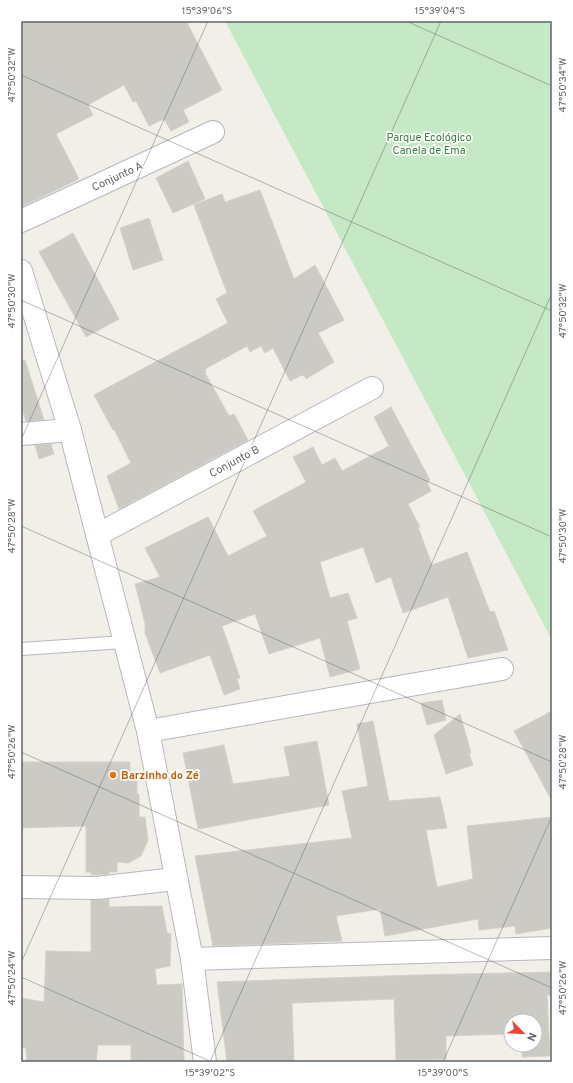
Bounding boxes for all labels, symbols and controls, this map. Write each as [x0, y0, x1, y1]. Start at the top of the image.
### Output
text: 15°39'06"S [182, 5, 232, 18]
text: 15°39'04"S [415, 5, 465, 18]
text: 47°50'32"W [6, 48, 19, 102]
text: 47°50'34"W [557, 58, 570, 112]
park label: Parque Ecológico Canela de Ema [386, 131, 472, 158]
street label: Conjunto A [90, 159, 145, 195]
text: 47°50'30"W [6, 274, 19, 328]
text: 47°50'32"W [557, 284, 570, 338]
street label: Conjunto B [207, 443, 262, 481]
text: 47°50'28"W [6, 499, 19, 553]
text: 47°50'30"W [557, 509, 570, 563]
text: 47°50'26"W [6, 725, 19, 779]
text: 47°50'28"W [557, 735, 570, 789]
place label: Barzinho do Zé [121, 769, 199, 783]
marker: Barzinho do Zé [108, 770, 118, 780]
text: 47°50'24"W [6, 951, 19, 1005]
text: 47°50'26"W [557, 961, 570, 1015]
north arrow [503, 1013, 543, 1053]
text: N [523, 1030, 539, 1043]
text: 15°39'02"S [185, 1067, 235, 1080]
text: 15°39'00"S [418, 1067, 468, 1080]

